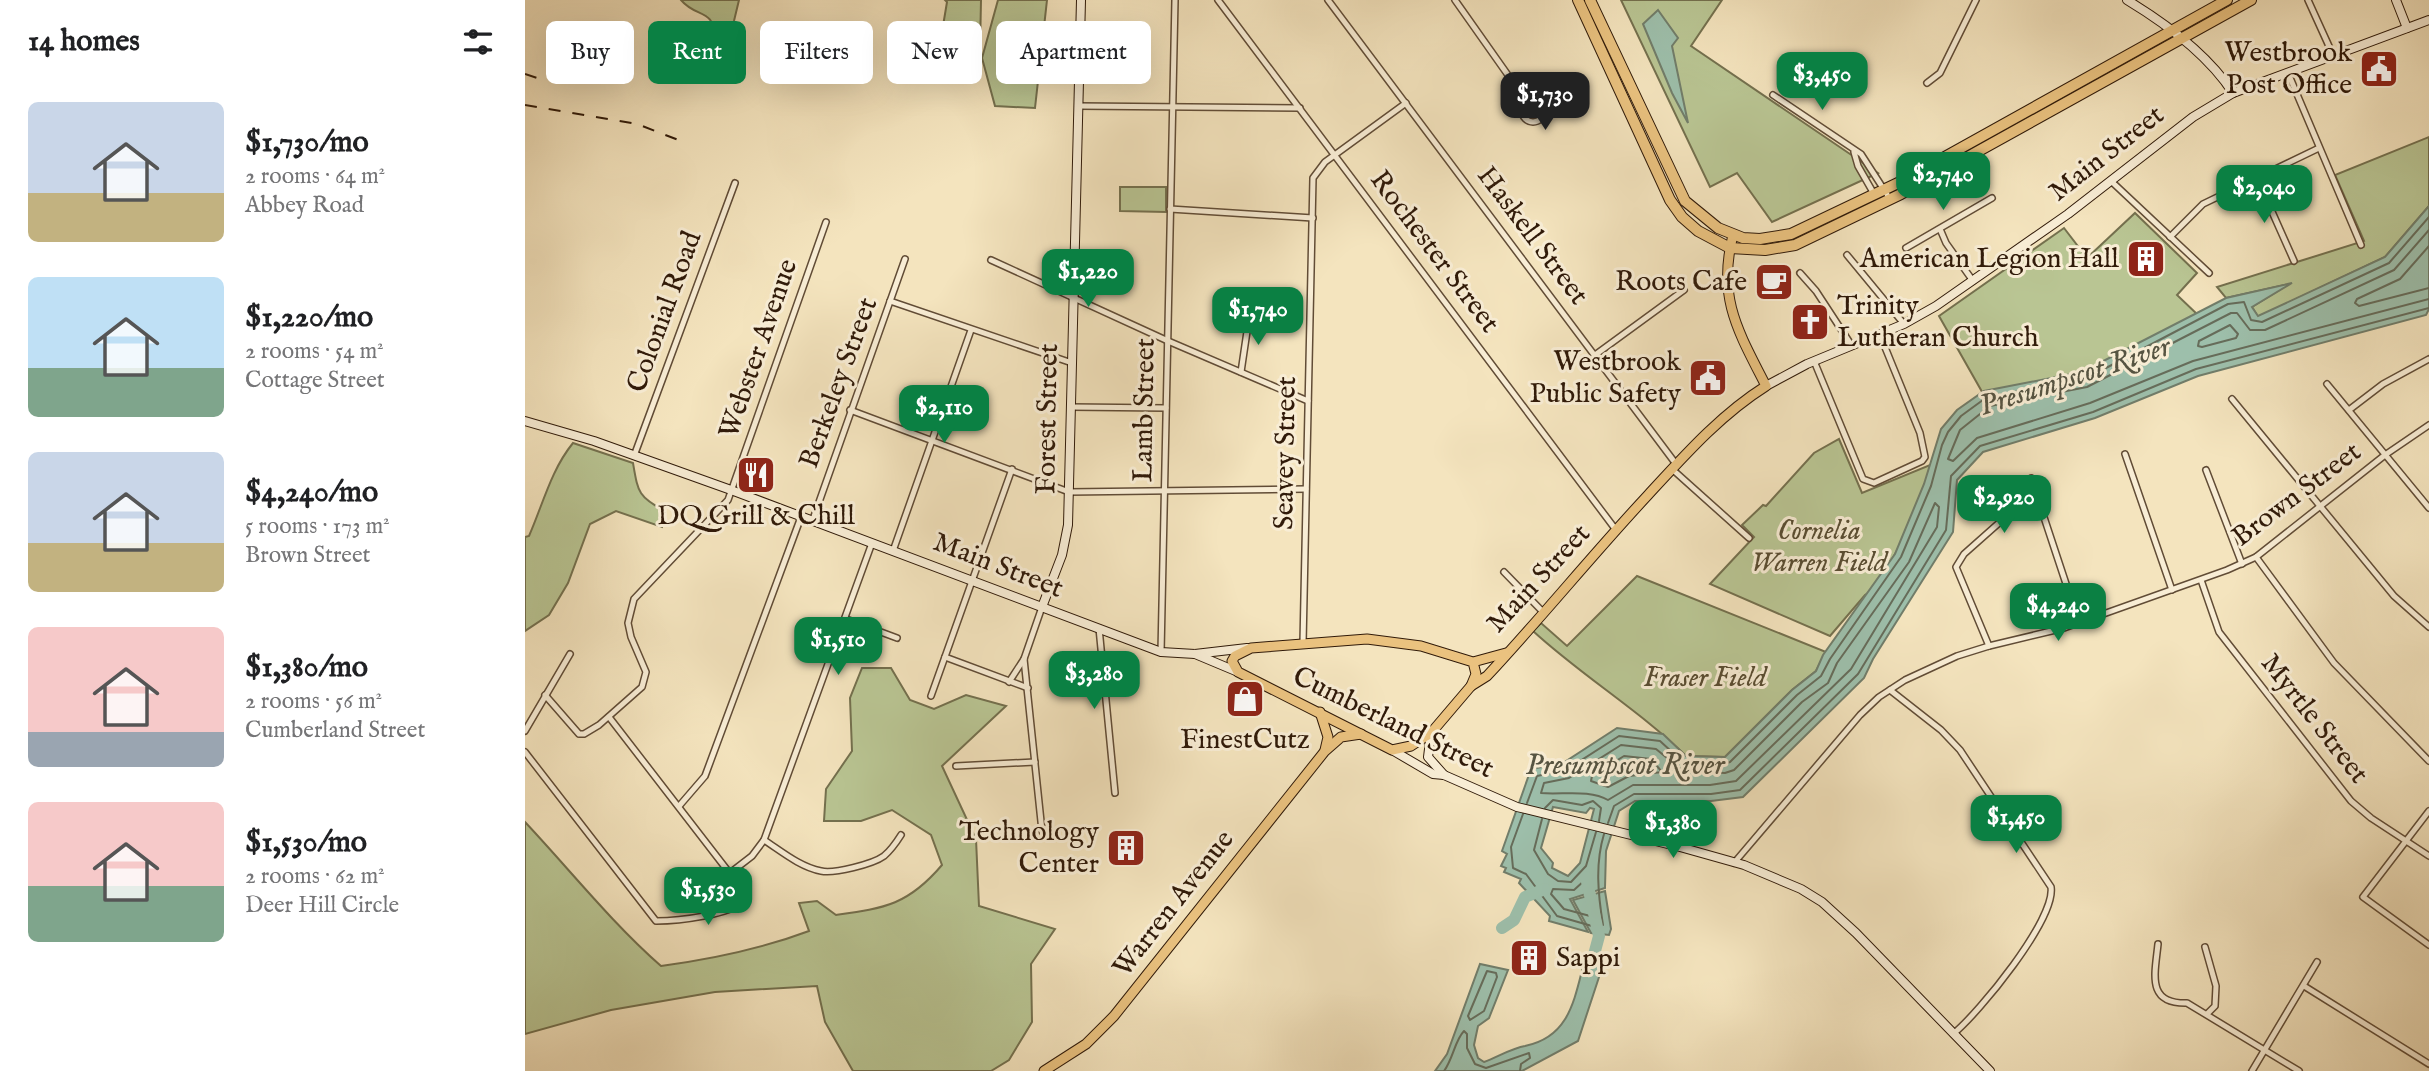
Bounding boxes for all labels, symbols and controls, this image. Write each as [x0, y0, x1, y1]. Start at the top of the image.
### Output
chip: Buy [546, 21, 634, 84]
chip: Rent [648, 21, 746, 84]
chip: Filters [760, 21, 873, 84]
chip: New [887, 21, 982, 84]
chip: Apartment [996, 21, 1151, 84]
text: 14 homes [28, 23, 140, 61]
icon: filters [459, 23, 497, 61]
place label: Westbrook Post Office [2224, 36, 2353, 103]
public building icon: Westbrook Post Office [2358, 48, 2400, 90]
pin: $3,450 [1765, 52, 1879, 112]
text: $3,450 [1793, 60, 1851, 89]
pin: $1,730 [1488, 72, 1602, 132]
text: $1,730 [1517, 80, 1573, 109]
street label: Main Street [2042, 98, 2172, 210]
text: $1,730/mo [245, 124, 369, 162]
icon: home [84, 130, 168, 214]
pin: $2,740 [1886, 152, 2000, 212]
street label: Haskell Street [1468, 160, 1596, 313]
text: $2,740 [1912, 160, 1974, 189]
text: 2 rooms · 64 m² [245, 162, 385, 191]
street label: Rochester Street [1362, 164, 1507, 340]
pin: $2,040 [2207, 166, 2321, 225]
text: $2,040 [2232, 173, 2296, 202]
text: Abbey Road [245, 191, 364, 220]
street label: Colonial Road [620, 227, 710, 397]
building icon: American Legion Hall [2125, 238, 2167, 280]
place label: American Legion Hall [1859, 242, 2119, 277]
pin: $1,220 [1031, 250, 1145, 309]
street label: Webster Avenue [712, 255, 806, 443]
text: $1,220 [1058, 257, 1118, 286]
cafe icon: Roots Cafe [1753, 261, 1795, 303]
place label: Roots Cafe [1615, 265, 1747, 300]
pin: $1,740 [1201, 288, 1315, 347]
place label: Trinity Lutheran Church [1837, 289, 2039, 356]
street label: Berkeley Street [792, 293, 886, 473]
text: $1,740 [1228, 295, 1288, 324]
text: $1,220/mo [245, 299, 373, 337]
church icon: Trinity Lutheran Church [1789, 301, 1831, 343]
icon: home [84, 305, 168, 389]
water label: Presumpscot River [1974, 328, 2177, 426]
text: 2 rooms · 54 m² [245, 337, 384, 366]
street label: Lamb Street [1126, 337, 1164, 482]
street label: Forest Street [1029, 343, 1067, 495]
place label: Westbrook Public Safety [1530, 345, 1682, 412]
public building icon: Westbrook Public Safety [1687, 357, 1729, 399]
text: Cottage Street [245, 366, 385, 395]
street label: Seavey Street [1267, 376, 1305, 530]
pin: $2,110 [887, 386, 1001, 445]
text: $2,110 [915, 393, 973, 422]
street label: Brown Street [2226, 435, 2369, 555]
restaurant icon: DQ Grill & Chill [735, 454, 777, 496]
text: $4,240/mo [245, 474, 378, 512]
pin: $2,920 [1947, 476, 2061, 535]
icon: home [84, 480, 168, 564]
text: $2,920 [1973, 483, 2035, 512]
place label: DQ Grill & Chill [657, 499, 855, 534]
text: 5 rooms · 173 m² [245, 512, 390, 541]
park label: Cornelia Warren Field [1751, 514, 1889, 581]
street label: Main Street [1480, 517, 1599, 641]
street label: Main Street [928, 525, 1068, 607]
text: Brown Street [245, 541, 370, 570]
pin: $4,240 [2001, 584, 2115, 643]
text: $4,240 [2026, 591, 2090, 620]
pin: $1,510 [781, 618, 895, 677]
text: $1,510 [810, 625, 866, 654]
street label: Myrtle Street [2252, 647, 2376, 791]
text: $1,380/mo [245, 649, 368, 687]
pin: $3,280 [1037, 652, 1151, 711]
icon: home [84, 655, 168, 739]
text: $3,280 [1065, 659, 1123, 688]
street label: Cumberland Street [1287, 659, 1500, 787]
park label: Fraser Field [1644, 661, 1768, 696]
shop icon: FinestCutz [1224, 678, 1266, 720]
text: 2 rooms · 56 m² [245, 687, 382, 716]
text: Cumberland Street [245, 716, 425, 745]
place label: FinestCutz [1180, 723, 1310, 758]
water label: Presumpscot River [1525, 747, 1726, 785]
pin: $1,450 [1959, 796, 2073, 855]
pin: $1,380 [1616, 800, 1730, 860]
text: $1,450 [1987, 803, 2045, 832]
text: $1,380 [1645, 808, 1701, 837]
place label: Technology Center [959, 815, 1099, 882]
street label: Warren Avenue [1106, 823, 1242, 985]
text: $1,530/mo [245, 824, 367, 862]
building icon: Technology Center [1105, 827, 1147, 869]
icon: home [84, 830, 168, 914]
text: 2 rooms · 62 m² [245, 862, 385, 891]
pin: $1,530 [651, 867, 765, 927]
text: $1,530 [680, 875, 736, 904]
text: Deer Hill Circle [245, 891, 399, 920]
building icon: Sappi [1508, 937, 1550, 979]
place label: Sappi [1556, 941, 1620, 976]

